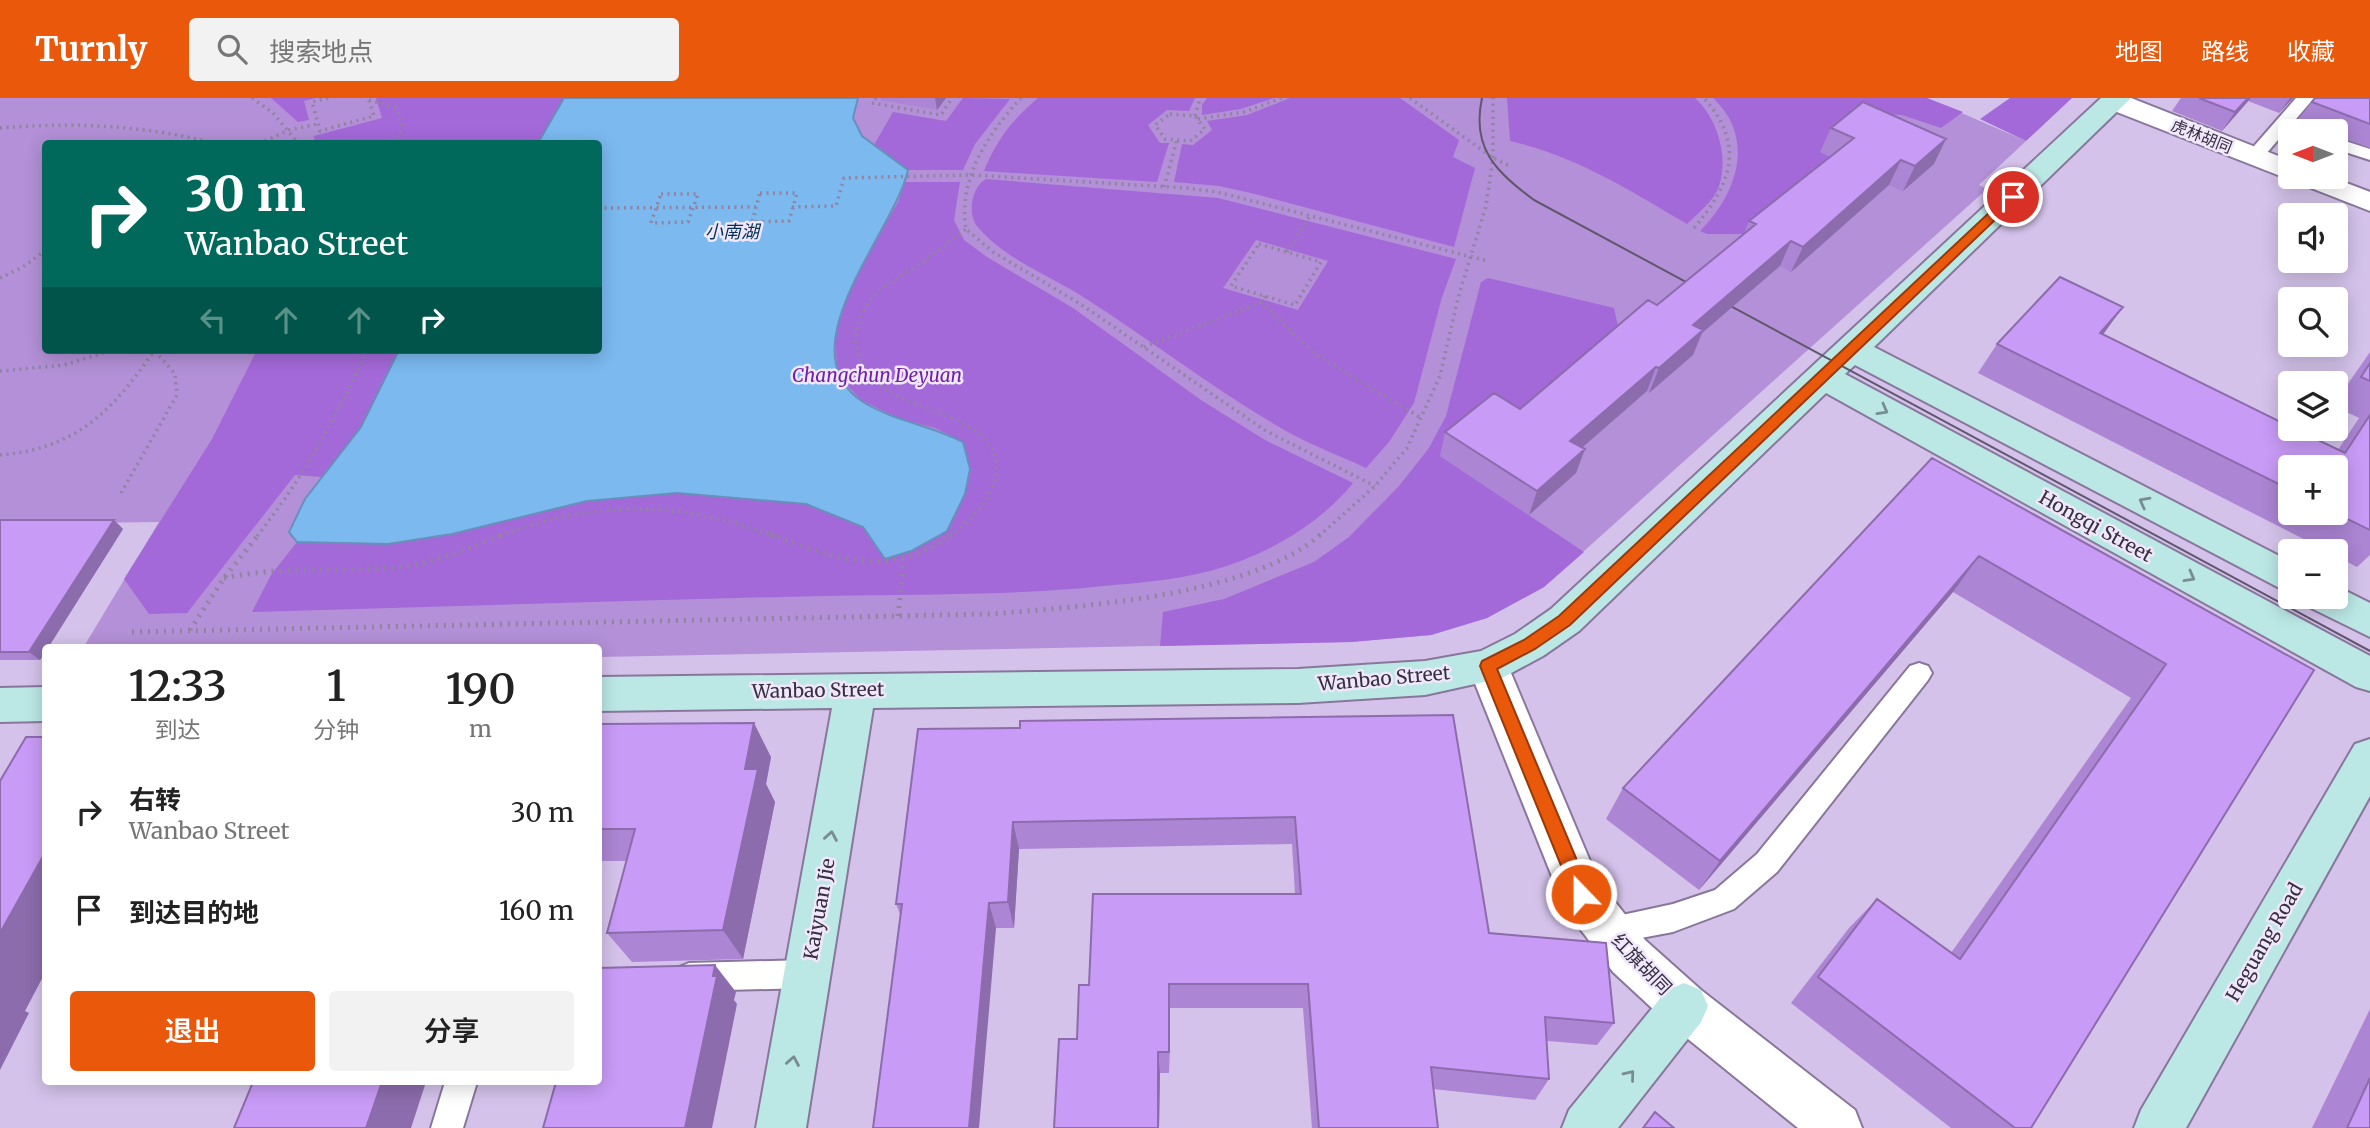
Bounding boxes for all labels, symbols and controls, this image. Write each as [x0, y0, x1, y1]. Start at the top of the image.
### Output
search box [189, 18, 679, 81]
text: Turnly [35, 29, 147, 70]
icon: search [213, 30, 251, 68]
text: 搜索地点 [269, 35, 373, 68]
text: 地图 [2115, 36, 2163, 67]
text: 路线 [2201, 36, 2249, 67]
text: 收藏 [2287, 36, 2335, 67]
street label: 虎林胡同 [2169, 115, 2235, 157]
north arrow [2278, 119, 2348, 189]
map controls [2278, 119, 2348, 609]
text: 30 m [185, 163, 306, 224]
pin [1983, 167, 2043, 227]
icon: right [70, 168, 161, 259]
icon: arrive [1994, 178, 2032, 216]
button: sound [2278, 203, 2348, 273]
water label: 小南湖 [705, 220, 762, 243]
text: Wanbao Street [185, 224, 408, 264]
button: search [2278, 287, 2348, 357]
icon: left [194, 301, 232, 339]
icon: ahead [267, 301, 305, 339]
icon: ahead [340, 301, 378, 339]
icon: right [413, 301, 451, 339]
park label: Changchun Deyuan [792, 363, 962, 387]
button: layers [2278, 371, 2348, 441]
one-way arrow [1875, 401, 1888, 415]
button: + [2278, 455, 2348, 525]
street label: Hongqi Street [2035, 485, 2157, 567]
one-way arrow [2138, 497, 2151, 511]
button: − [2278, 539, 2348, 609]
one-way arrow [2183, 569, 2195, 582]
text: 12:33 [128, 660, 227, 712]
text: 1 [326, 660, 346, 712]
street label: Wanbao Street [1316, 660, 1452, 696]
text: 190 [445, 663, 516, 715]
street label: Wanbao Street [751, 677, 885, 703]
text: m [469, 714, 492, 743]
text: 到达 [155, 715, 201, 744]
text: 分钟 [313, 715, 359, 744]
text: 右转 [129, 783, 181, 816]
icon: right [70, 793, 108, 831]
text: 30 m [511, 796, 574, 829]
text: Wanbao Street [129, 816, 289, 845]
one-way arrow [823, 831, 838, 842]
street label: Kaiyuan Jie [798, 856, 840, 962]
position arrow [1544, 857, 1618, 931]
street label: Heguang Road [2220, 878, 2308, 1006]
icon: arrive [70, 891, 108, 929]
text: 160 m [499, 894, 574, 927]
text: 到达目的地 [129, 896, 259, 929]
street label: 红旗胡同 [1607, 928, 1677, 1000]
button: 退出 [70, 991, 315, 1071]
button: 分享 [329, 991, 574, 1071]
one-way arrow [785, 1055, 800, 1067]
one-way arrow [1622, 1070, 1634, 1083]

